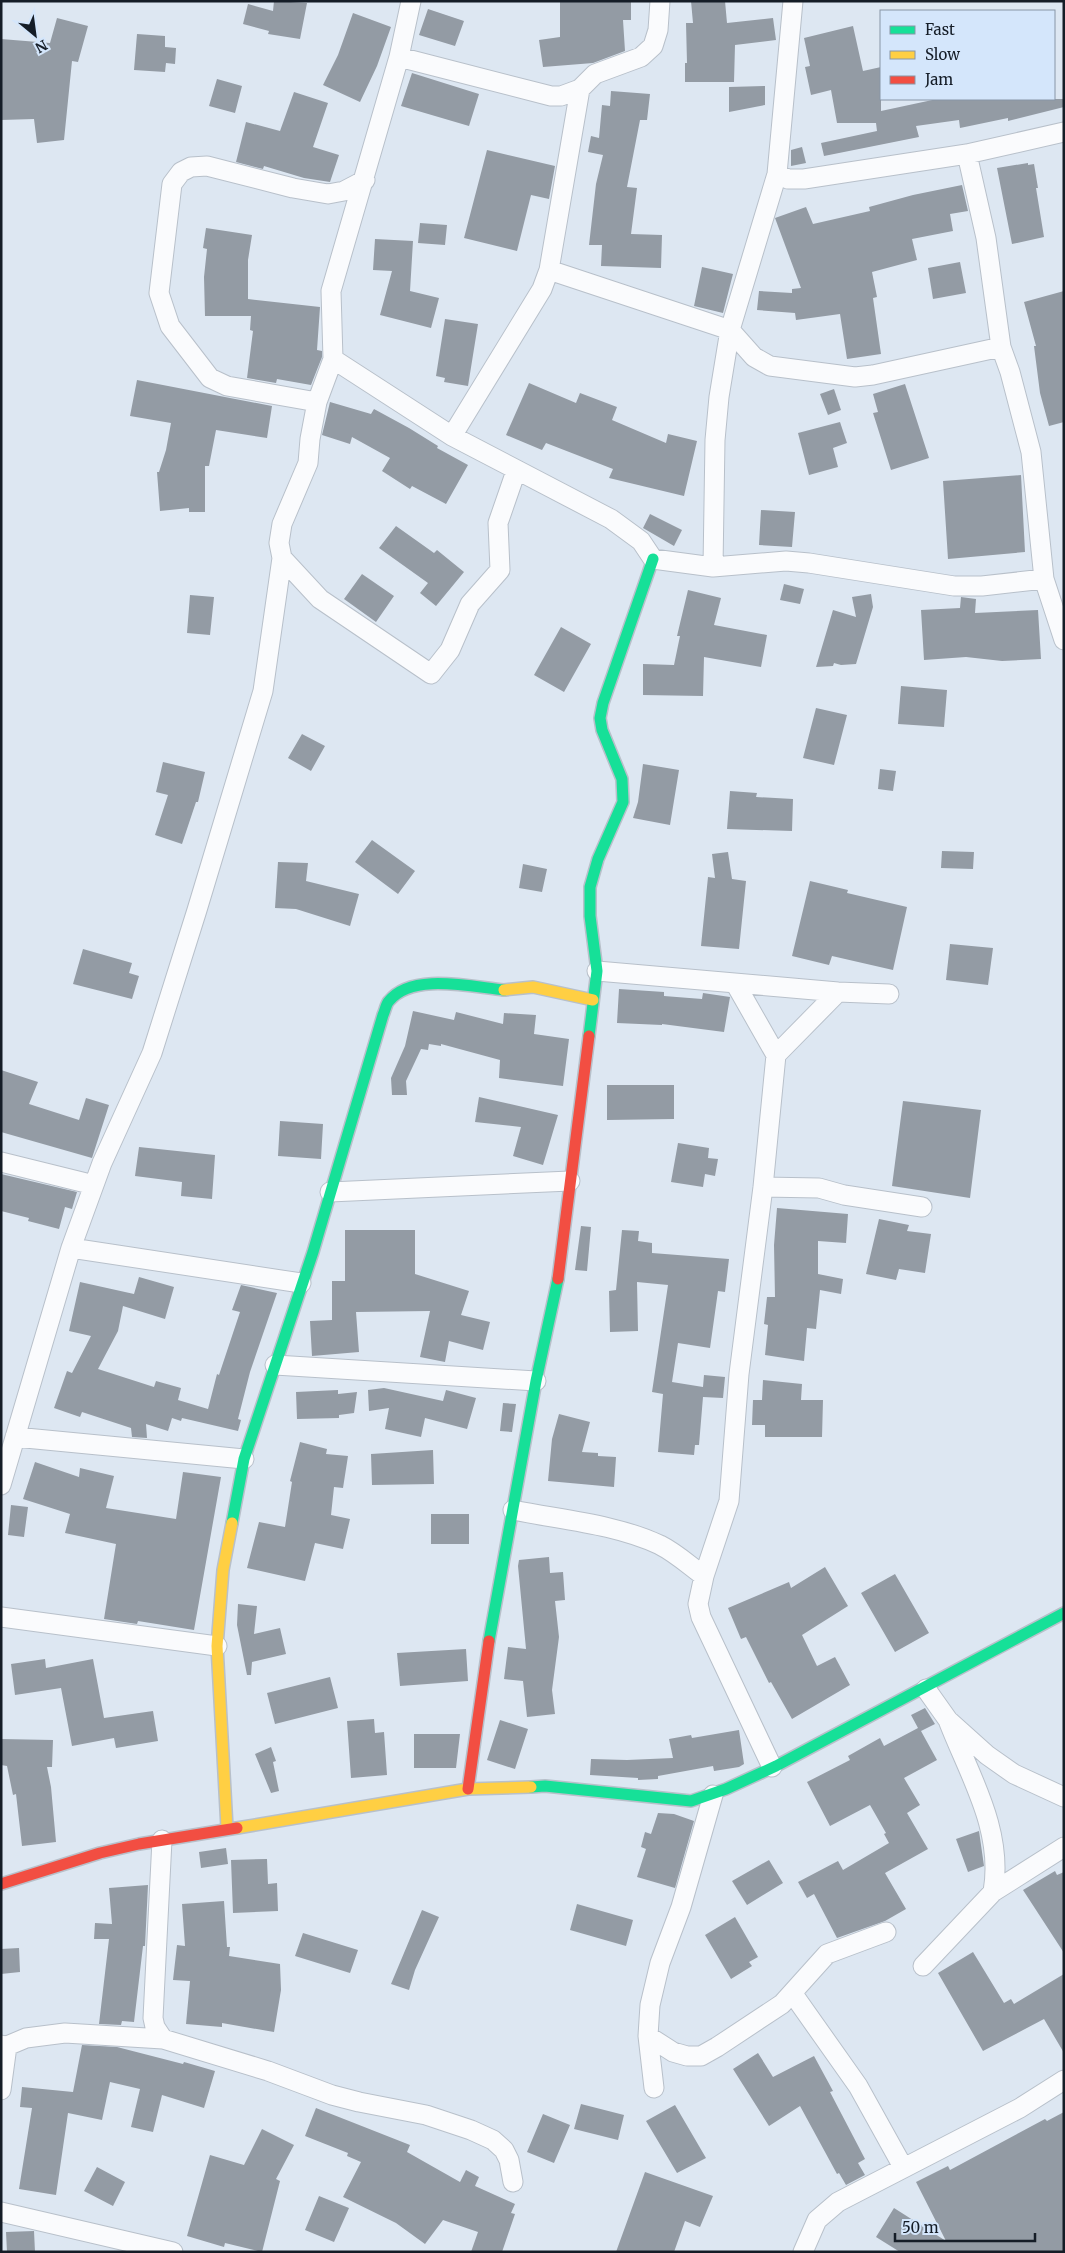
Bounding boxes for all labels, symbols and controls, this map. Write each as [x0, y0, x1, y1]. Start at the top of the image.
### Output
north arrow [10, 10, 60, 60]
legend [880, 10, 1055, 100]
text: Fast [925, 20, 955, 39]
text: N [32, 36, 51, 57]
text: Slow [925, 45, 960, 64]
text: Jam [924, 70, 953, 89]
scale bar [895, 2210, 1035, 2242]
text: 50 m [902, 2218, 939, 2237]

